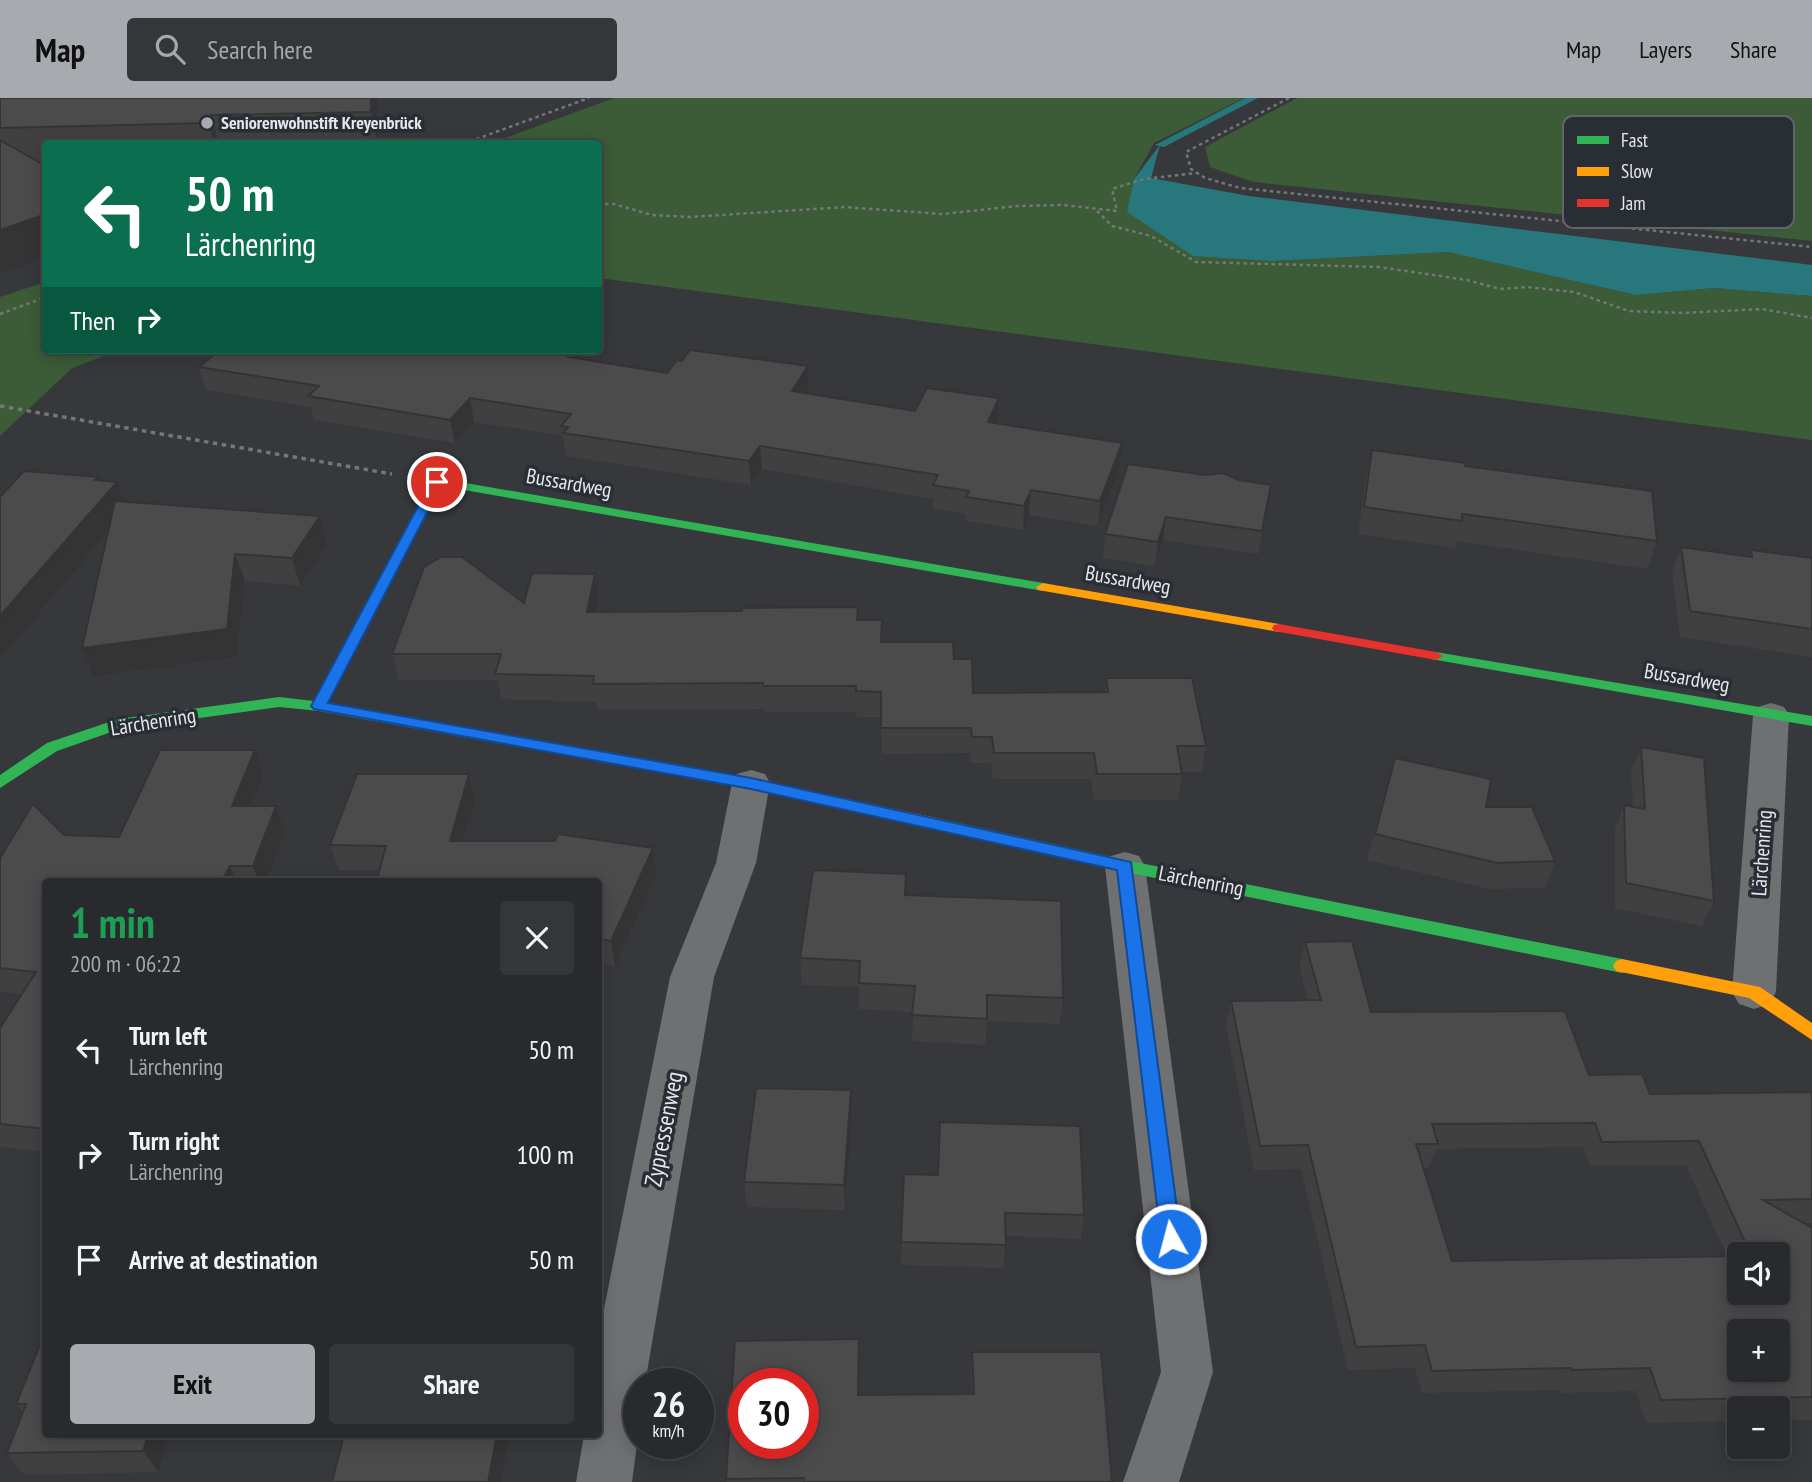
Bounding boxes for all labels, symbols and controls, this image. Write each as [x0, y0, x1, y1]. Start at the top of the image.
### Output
search box [127, 18, 617, 81]
text: Map [35, 28, 85, 71]
icon: search [151, 30, 189, 68]
text: Search here [207, 33, 313, 66]
text: Map [1566, 34, 1601, 65]
text: Layers [1639, 34, 1692, 65]
text: Share [1730, 34, 1777, 65]
place label: Seniorenwohnstift Kreyenbrück [221, 111, 422, 134]
marker: Seniorenwohnstift Kreyenbrück [199, 115, 215, 131]
legend [1563, 116, 1794, 228]
text: Fast [1621, 128, 1649, 152]
text: Slow [1621, 159, 1654, 183]
text: 50 m [185, 161, 274, 225]
icon: left [70, 168, 161, 259]
text: Jam [1620, 191, 1646, 215]
text: Lärchenring [185, 223, 316, 265]
icon: right [129, 301, 167, 339]
text: Then [70, 304, 115, 337]
pin [407, 452, 467, 512]
street label: Bussardweg [524, 462, 614, 503]
icon: arrive [418, 463, 456, 501]
street label: Bussardweg [1083, 559, 1173, 600]
street label: Bussardweg [1642, 657, 1732, 698]
street label: Lärchenring [108, 701, 198, 742]
street label: Lärchenring [1745, 809, 1778, 897]
street label: Lärchenring [1156, 859, 1246, 902]
text: 1 min [70, 895, 155, 950]
button: close [500, 901, 574, 975]
text: 200 m · 06:22 [70, 949, 182, 978]
text: Turn left [129, 1019, 207, 1052]
icon: left [70, 1031, 108, 1069]
text: 50 m [528, 1033, 574, 1066]
text: Lärchenring [129, 1052, 223, 1081]
street label: Zypressenweg [637, 1069, 690, 1189]
text: Turn right [129, 1124, 220, 1157]
icon: right [70, 1136, 108, 1174]
text: 100 m [516, 1138, 574, 1171]
text: Lärchenring [129, 1157, 223, 1186]
position arrow [1134, 1202, 1208, 1276]
icon: arrive [70, 1241, 108, 1279]
map controls [1727, 1242, 1790, 1459]
button: sound [1727, 1242, 1790, 1305]
text: Arrive at destination [129, 1243, 318, 1276]
text: 50 m [528, 1243, 574, 1276]
button: + [1727, 1319, 1790, 1382]
button: Exit [70, 1344, 315, 1424]
button: Share [329, 1344, 574, 1424]
speed limit sign: 30 [728, 1368, 819, 1459]
text: 26 [652, 1381, 685, 1427]
button: − [1727, 1396, 1790, 1459]
text: km/h [653, 1419, 684, 1442]

